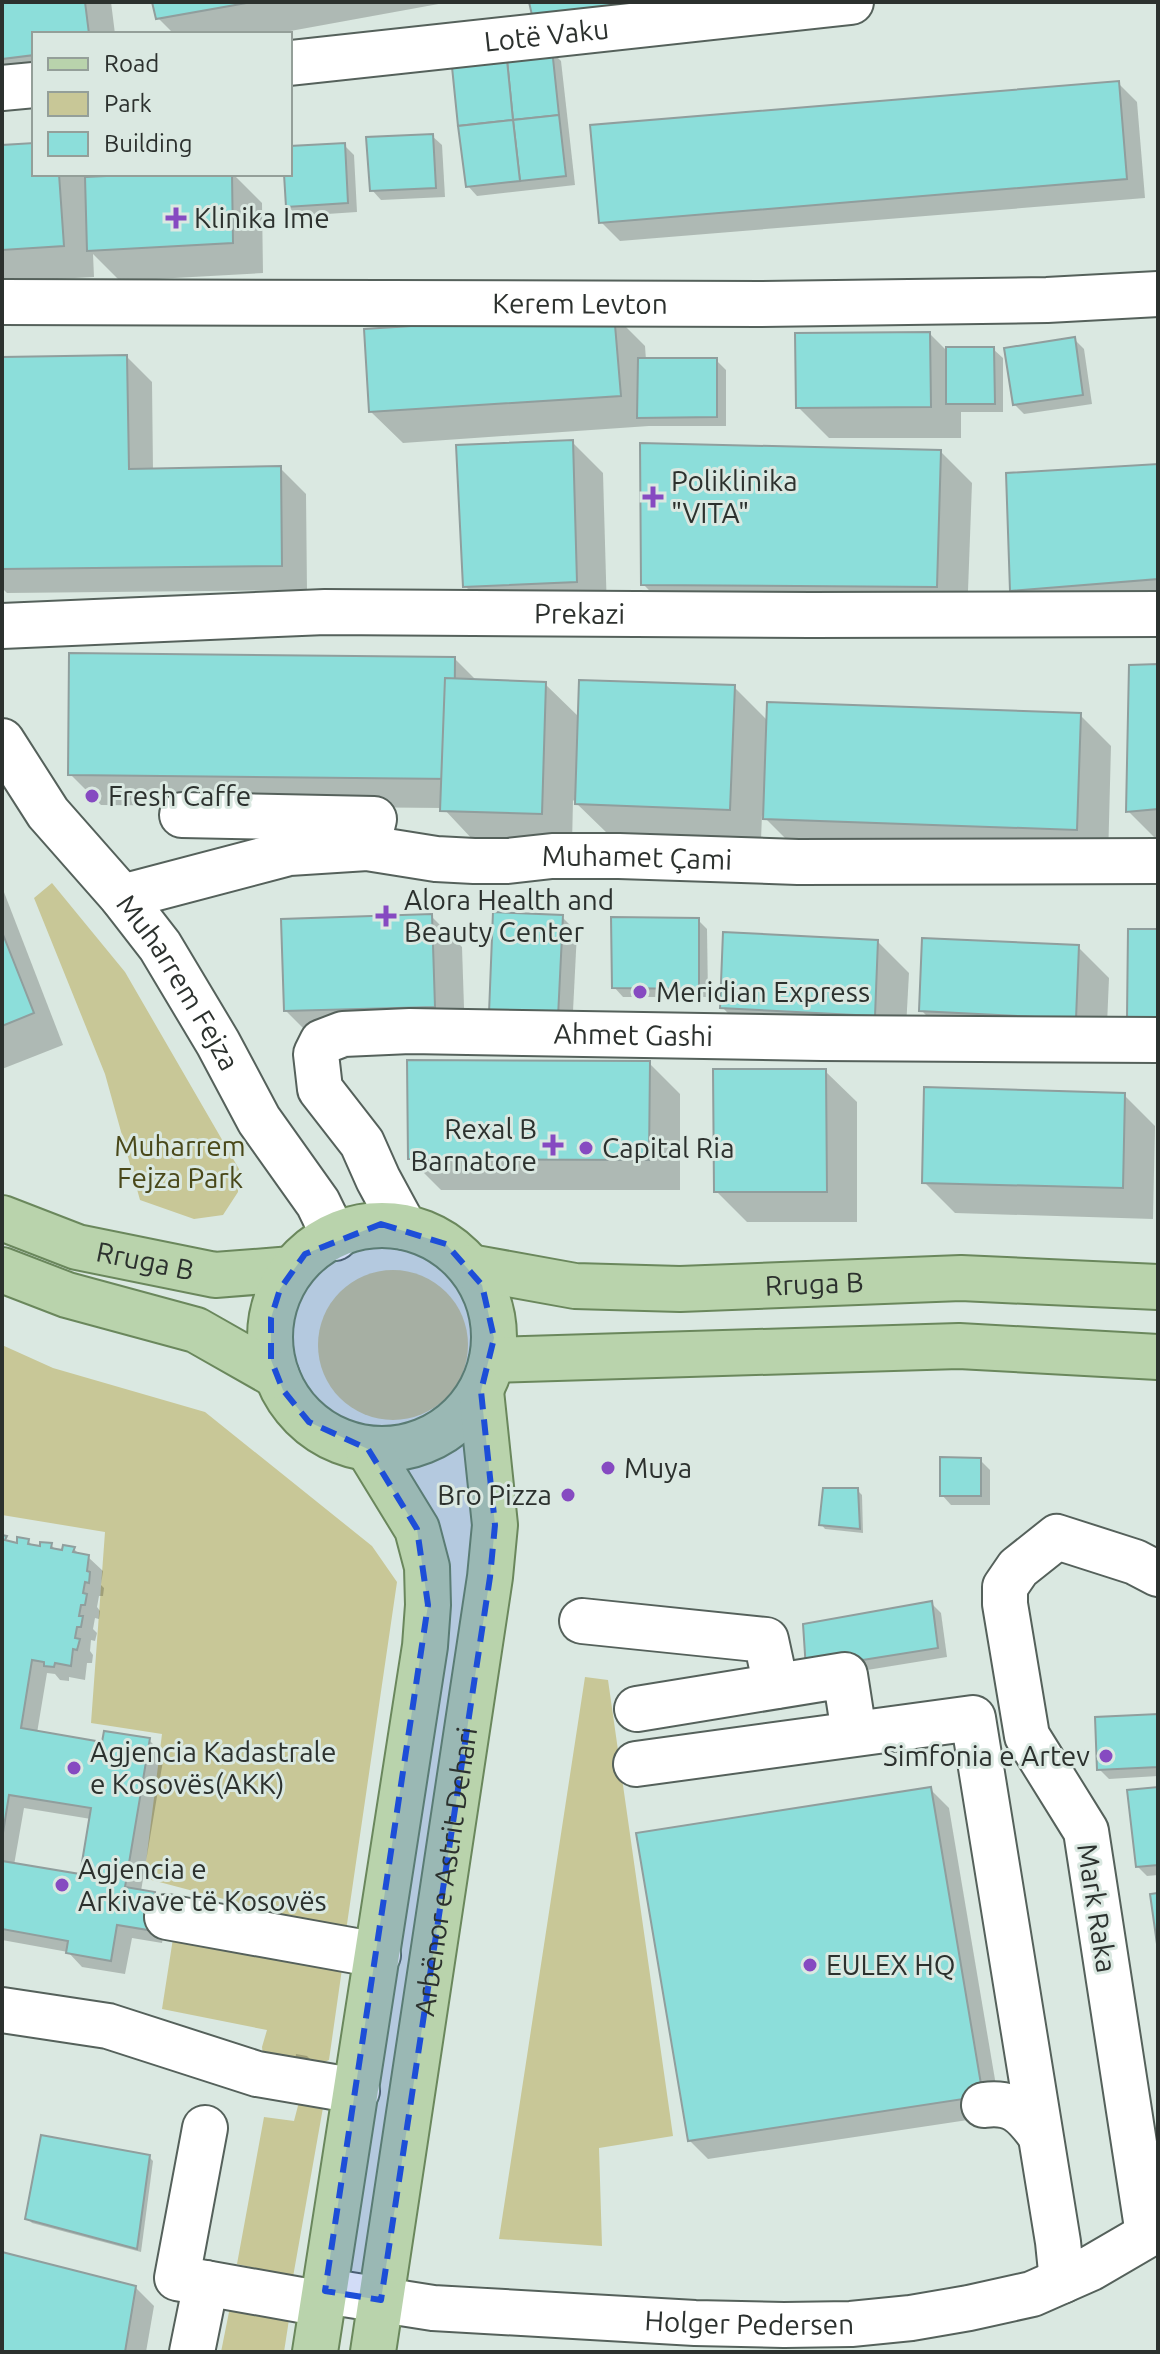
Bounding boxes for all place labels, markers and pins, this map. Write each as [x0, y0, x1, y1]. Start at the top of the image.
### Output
place label: Klinika Ime [194, 202, 330, 233]
marker: Klinika Ime [165, 207, 187, 229]
place label: Poliklinika "VITA" [671, 465, 798, 528]
marker: Poliklinika "VITA" [642, 486, 664, 508]
place label: Fresh Caffe [108, 780, 251, 811]
marker: Fresh Caffe [83, 787, 101, 805]
place label: Alora Health and Beauty Center [404, 884, 614, 947]
marker: Alora Health and Beauty Center [375, 905, 397, 927]
place label: Meridian Express [656, 976, 870, 1007]
marker: Meridian Express [631, 983, 649, 1001]
place label: Rexal B Barnatore [410, 1113, 537, 1176]
place label: Capital Ria [602, 1132, 735, 1163]
marker: Rexal B Barnatore [544, 1136, 562, 1154]
marker: Capital Ria [577, 1139, 595, 1157]
place label: Muya [624, 1452, 692, 1483]
marker: Muya [599, 1459, 617, 1477]
place label: Bro Pizza [437, 1479, 552, 1510]
marker: Bro Pizza [559, 1486, 577, 1504]
place label: Agjencia Kadastrale e Kosovës(AKK) [90, 1736, 336, 1800]
place label: Simfonia e Artev [883, 1740, 1090, 1771]
marker: Simfonia e Artev [1097, 1747, 1115, 1765]
marker: Agjencia Kadastrale e Kosovës(AKK) [65, 1759, 83, 1777]
place label: Agjencia e Arkivave të Kosovës [78, 1853, 327, 1916]
marker: Agjencia e Arkivave të Kosovës [53, 1876, 71, 1894]
place label: EULEX HQ [826, 1949, 955, 1980]
marker: EULEX HQ [801, 1956, 819, 1974]

